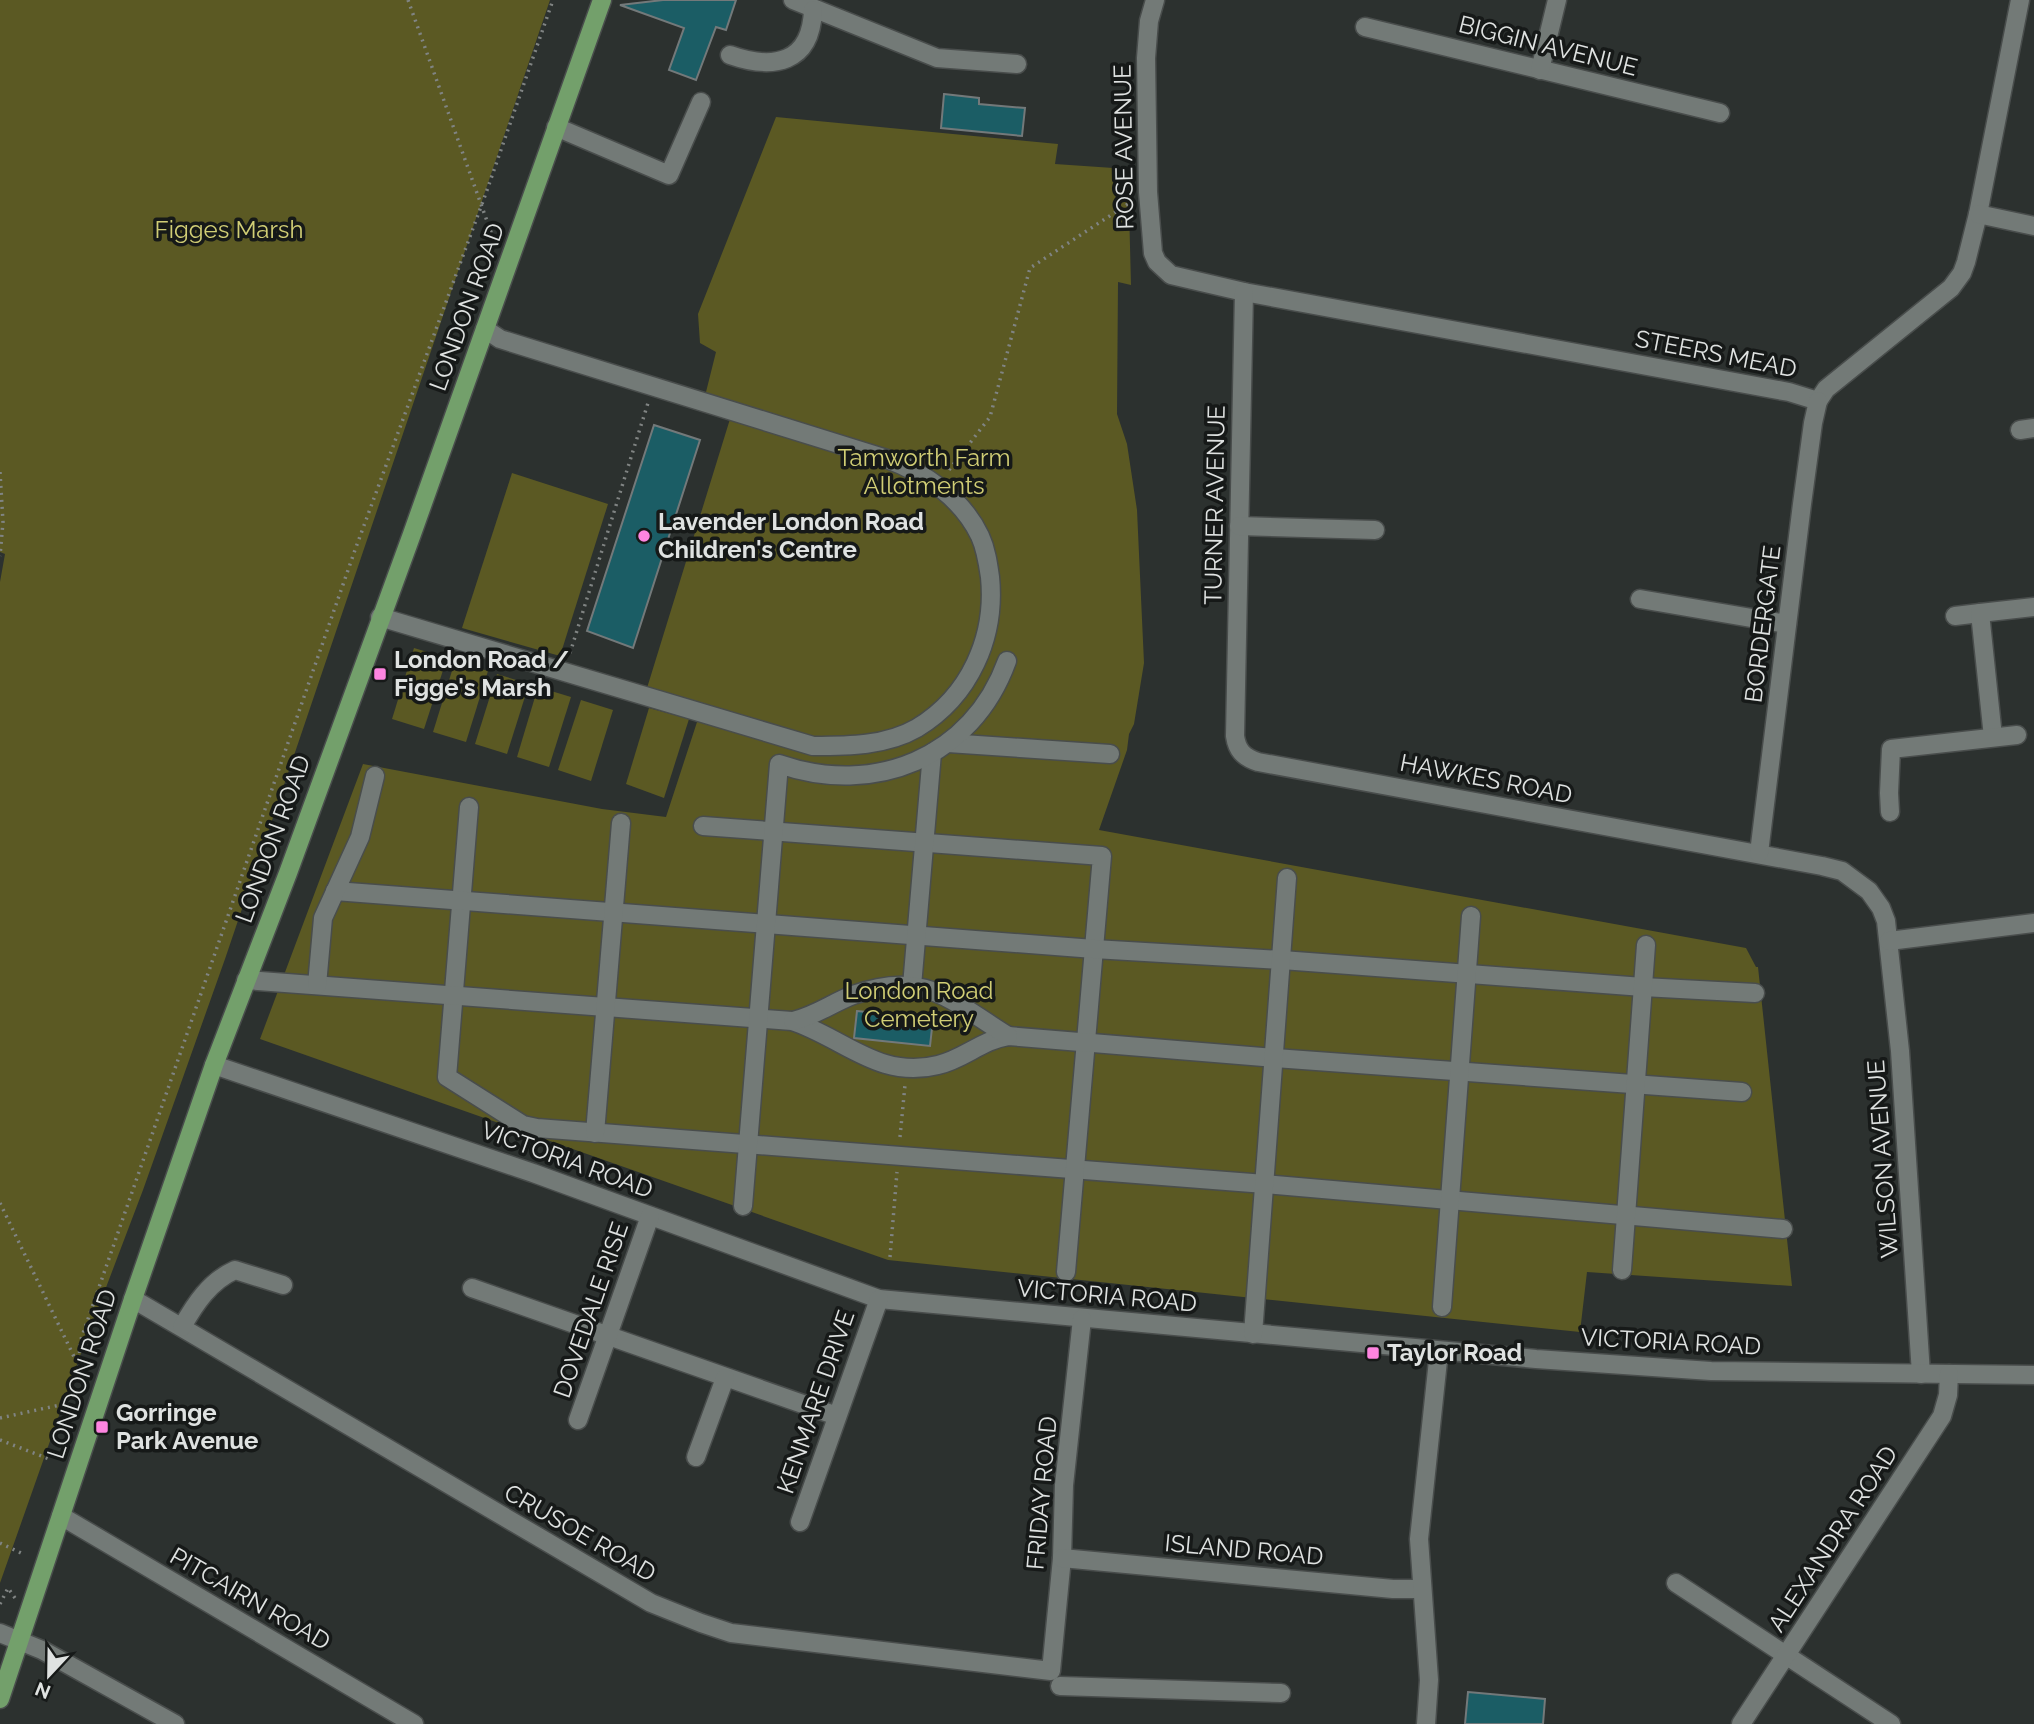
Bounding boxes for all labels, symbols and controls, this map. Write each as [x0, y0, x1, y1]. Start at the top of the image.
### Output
street label: BIGGIN AVENUE [1456, 9, 1640, 82]
street label: ROSE AVENUE [1108, 64, 1139, 230]
park label: Figges Marsh [155, 215, 303, 244]
street label: LONDON ROAD [423, 219, 510, 395]
street label: STEERS MEAD [1633, 324, 1799, 383]
street label: TURNER AVENUE [1198, 405, 1231, 605]
park label: Tamworth Farm Allotments [837, 443, 1011, 500]
place label: Lavender London Road Children's Centre [658, 507, 924, 564]
marker: Lavender London Road Children's Centre [636, 528, 652, 544]
street label: BORDERGATE [1738, 544, 1787, 704]
place label: London Road / Figge's Marsh [394, 645, 569, 702]
marker: London Road / Figge's Marsh [372, 666, 388, 682]
street label: HAWKES ROAD [1398, 748, 1575, 809]
street label: LONDON ROAD [229, 751, 316, 927]
park label: London Road Cemetery [845, 976, 993, 1033]
street label: WILSON AVENUE [1861, 1059, 1904, 1259]
street label: VICTORIA ROAD [477, 1115, 657, 1204]
street label: DOVEDALE RISE [547, 1218, 634, 1401]
street label: VICTORIA ROAD [1016, 1273, 1198, 1318]
street label: LONDON ROAD [41, 1286, 123, 1462]
street label: KENMARE DRIVE [771, 1306, 860, 1497]
street label: VICTORIA ROAD [1580, 1322, 1762, 1361]
place label: Taylor Road [1387, 1338, 1522, 1367]
marker: Taylor Road [1365, 1345, 1381, 1361]
place label: Gorringe Park Avenue [116, 1398, 258, 1455]
street label: FRIDAY ROAD [1020, 1415, 1063, 1571]
marker: Gorringe Park Avenue [94, 1419, 110, 1435]
street label: ALEXANDRA ROAD [1762, 1440, 1903, 1637]
street label: CRUSOE ROAD [499, 1477, 661, 1588]
street label: ISLAND ROAD [1164, 1528, 1325, 1571]
street label: PITCAIRN ROAD [165, 1541, 335, 1656]
north arrow [14, 1640, 84, 1710]
text: N [32, 1678, 53, 1704]

